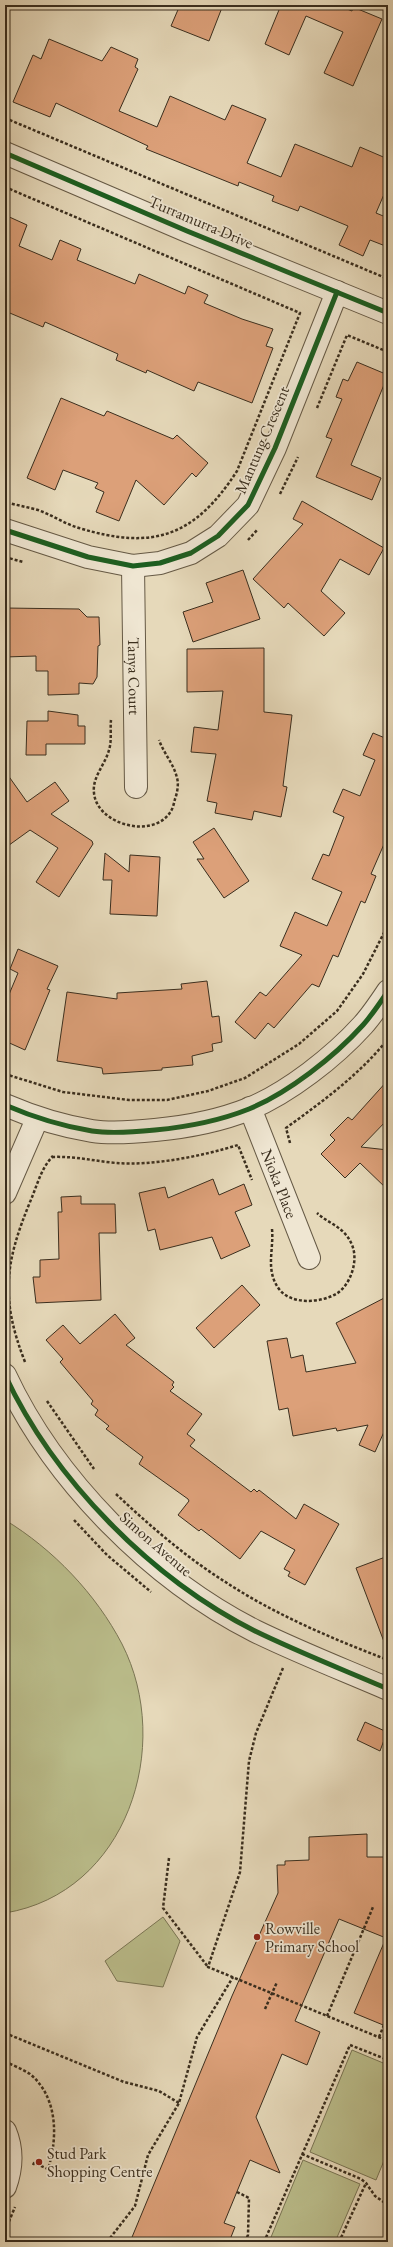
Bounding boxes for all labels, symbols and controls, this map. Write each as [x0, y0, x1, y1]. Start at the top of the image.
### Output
street label: Turramurra Drive [146, 191, 256, 253]
street label: Mantung Crescent [230, 383, 294, 497]
street label: Tanya Court [123, 637, 146, 715]
street label: Nioka Place [257, 1146, 303, 1221]
street label: Simon Avenue [115, 1507, 197, 1581]
place label: Rowville Primary School [265, 1918, 359, 1957]
marker: Rowville Primary School [252, 1932, 262, 1942]
place label: Stud Park Shopping Centre [47, 2143, 152, 2182]
marker: Stud Park Shopping Centre [34, 2157, 44, 2167]

